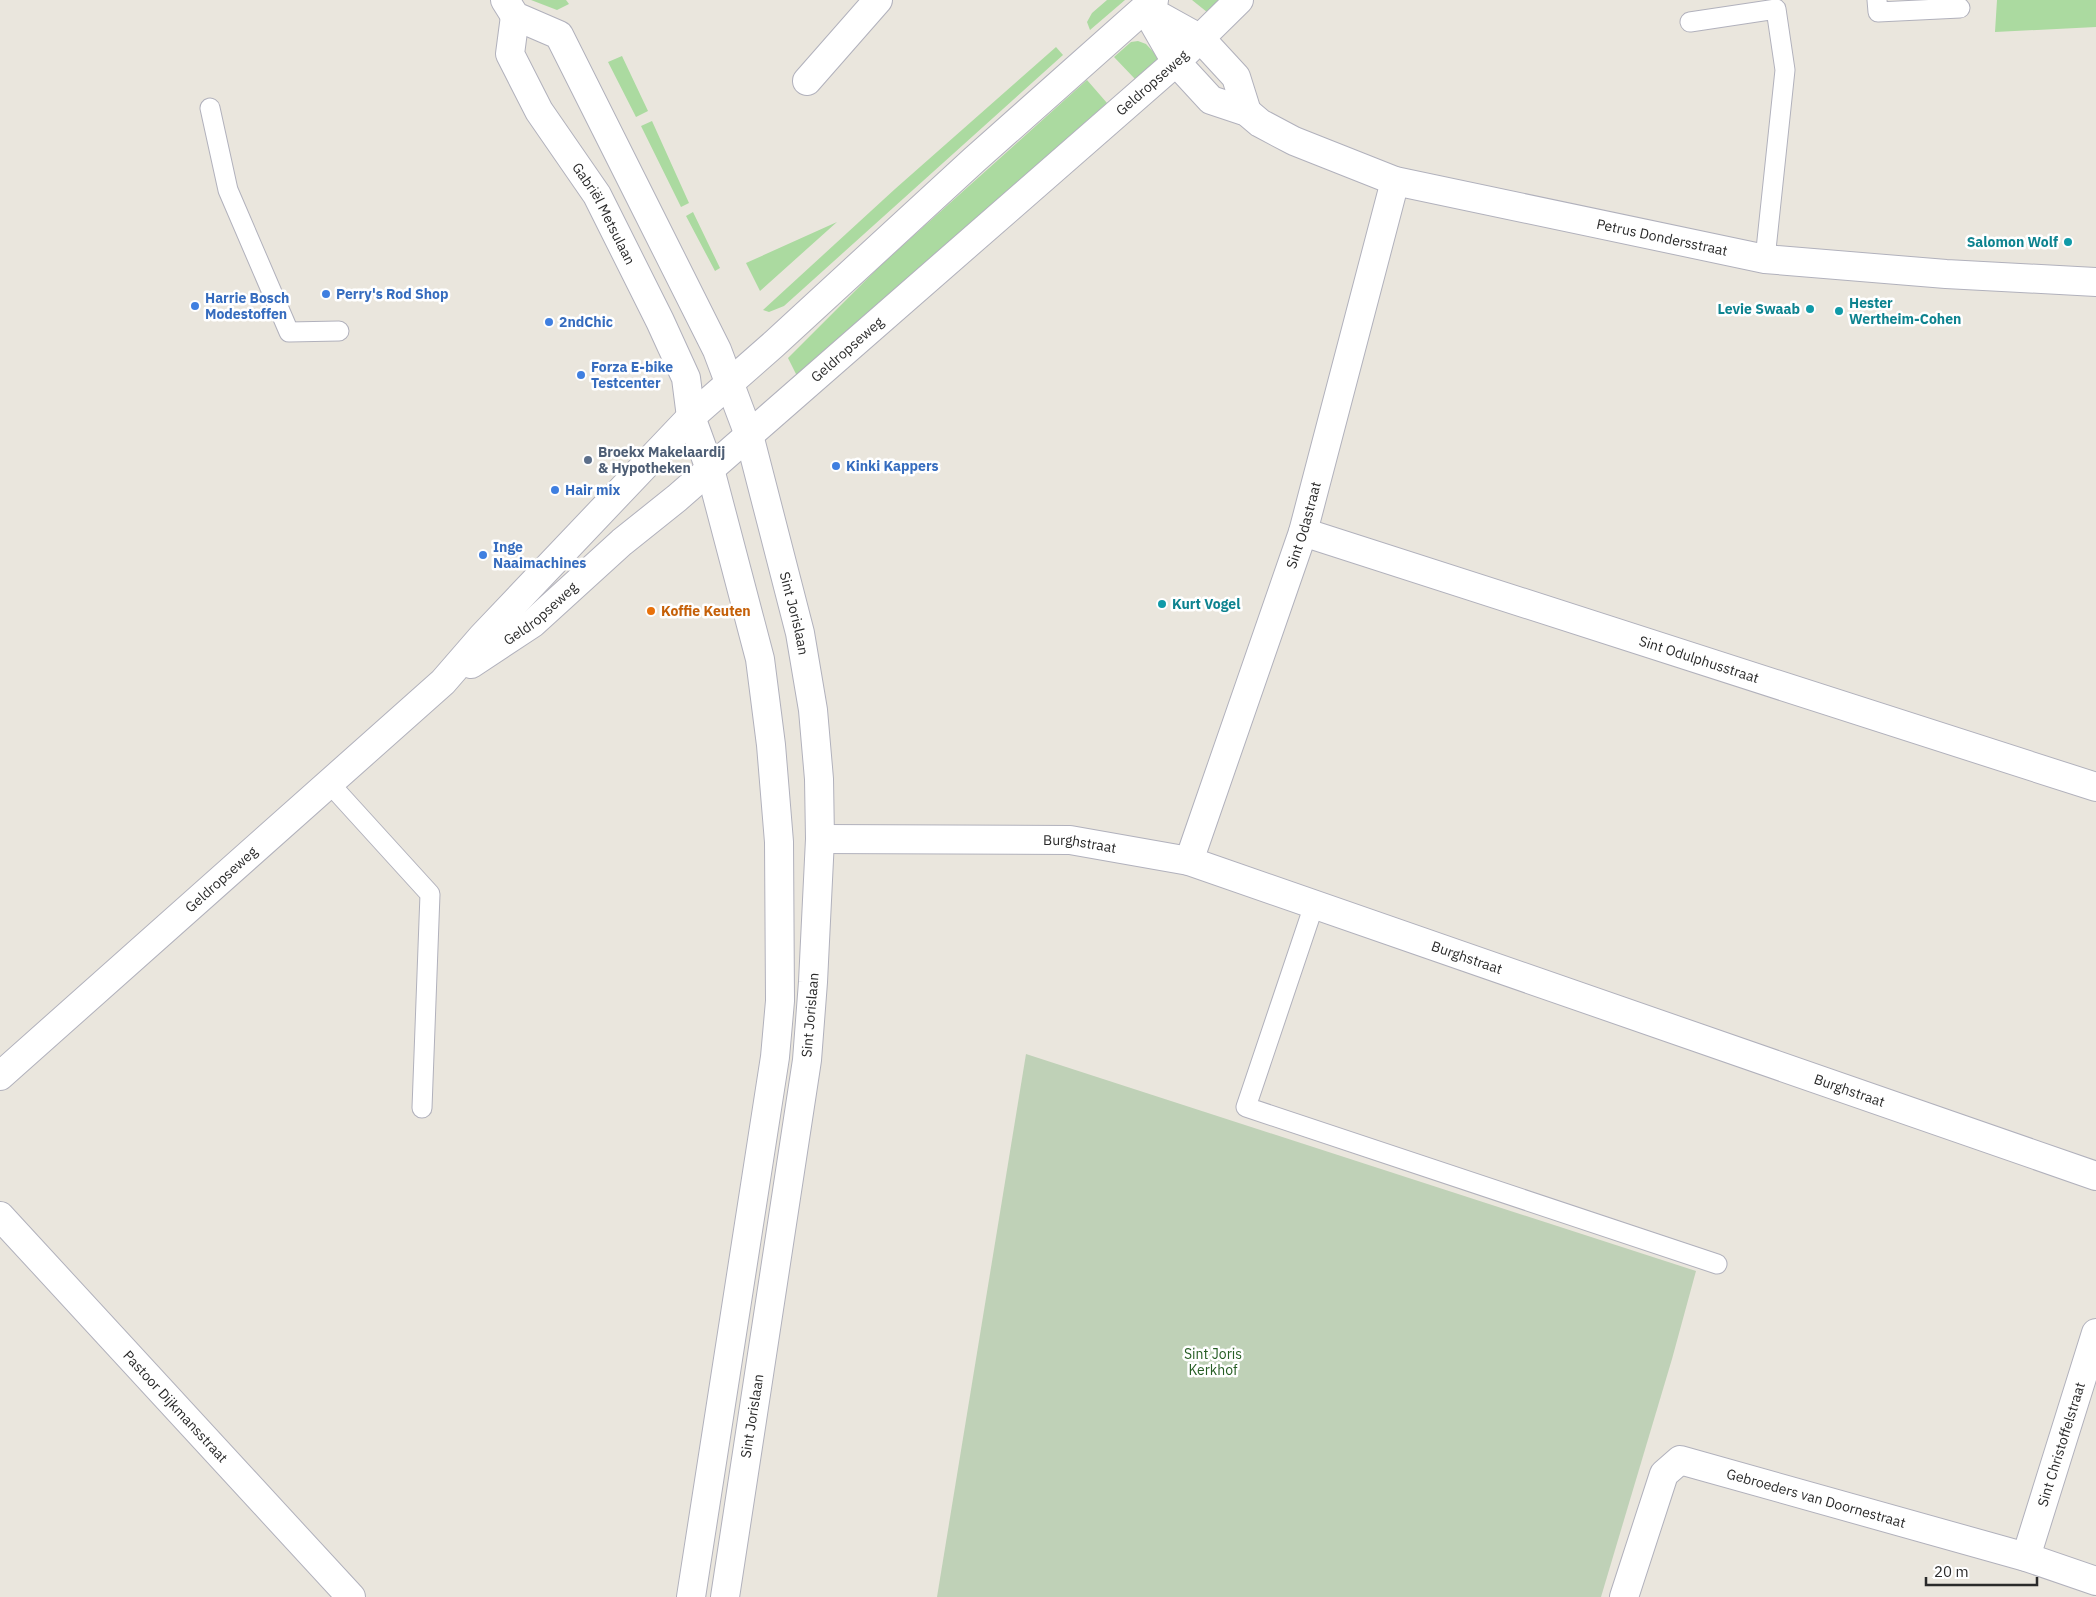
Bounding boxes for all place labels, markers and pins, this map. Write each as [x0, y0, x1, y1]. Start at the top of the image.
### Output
place label: Salomon Wolf [1967, 233, 2058, 251]
marker: Salomon Wolf [2062, 236, 2074, 248]
place label: Perry's Rod Shop [336, 285, 448, 303]
marker: Perry's Rod Shop [320, 288, 332, 300]
place label: Harrie Bosch Modestoffen [205, 289, 289, 323]
place label: Hester Wertheim-Cohen [1849, 294, 1961, 328]
marker: Harrie Bosch Modestoffen [189, 300, 201, 312]
place label: Levie Swaab [1718, 300, 1800, 318]
marker: Levie Swaab [1804, 303, 1816, 315]
marker: Hester Wertheim-Cohen [1833, 305, 1845, 317]
place label: 2ndChic [559, 313, 613, 331]
marker: 2ndChic [543, 316, 555, 328]
place label: Forza E-bike Testcenter [591, 358, 673, 392]
marker: Forza E-bike Testcenter [575, 369, 587, 381]
place label: Broekx Makelaardij & Hypotheken [598, 443, 725, 477]
marker: Broekx Makelaardij & Hypotheken [582, 454, 594, 466]
place label: Kinki Kappers [846, 457, 939, 475]
marker: Kinki Kappers [830, 460, 842, 472]
place label: Hair mix [565, 481, 621, 499]
marker: Hair mix [549, 484, 561, 496]
place label: Inge Naaimachines [493, 538, 586, 572]
marker: Inge Naaimachines [477, 549, 489, 561]
place label: Kurt Vogel [1172, 595, 1240, 613]
marker: Kurt Vogel [1156, 598, 1168, 610]
place label: Koffie Keuten [661, 602, 751, 620]
marker: Koffie Keuten [645, 605, 657, 617]

